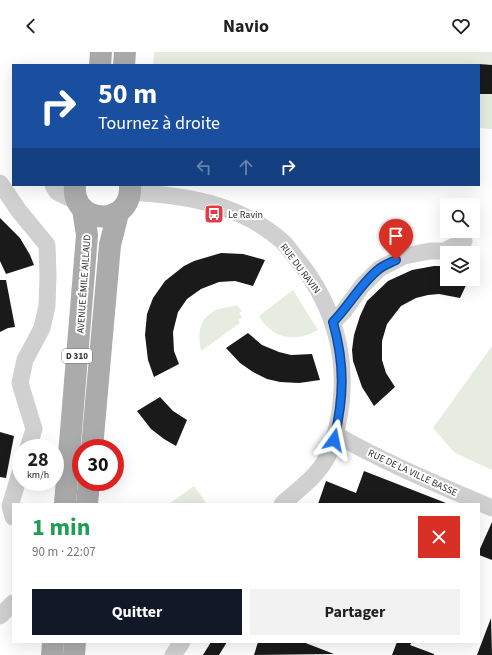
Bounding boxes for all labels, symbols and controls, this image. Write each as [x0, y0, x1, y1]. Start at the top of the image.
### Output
text: Navio [223, 14, 269, 39]
icon: back [20, 15, 42, 37]
icon: heart [450, 15, 472, 37]
text: 50 m [98, 74, 157, 114]
icon: right [32, 80, 84, 132]
text: Tournez à droite [98, 111, 220, 136]
icon: left [193, 156, 215, 178]
icon: ahead [235, 156, 257, 178]
icon: right [277, 156, 299, 178]
map controls [440, 198, 480, 286]
button: search [440, 198, 480, 238]
bus stop icon: Le Ravin [203, 203, 225, 225]
place label: Le Ravin [228, 208, 263, 222]
pin [379, 219, 413, 260]
icon: arrive [385, 225, 407, 247]
street label: AVENUE ÉMILE AILLAUD [74, 234, 94, 334]
street label: RUE DU RAVIN [277, 241, 324, 296]
button: layers [440, 246, 480, 286]
road number: D 310 [62, 349, 92, 363]
position arrow [313, 419, 355, 461]
speed limit sign: 30 [72, 439, 124, 491]
text: 28 [27, 446, 49, 474]
street label: RUE DE LA VILLE BASSE [366, 446, 460, 500]
text: km/h [27, 468, 49, 482]
text: 1 min [32, 510, 90, 545]
button: close [418, 516, 460, 558]
text: 90 m · 22:07 [32, 543, 96, 561]
button: Quitter [32, 589, 242, 635]
button: Partager [250, 589, 460, 635]

